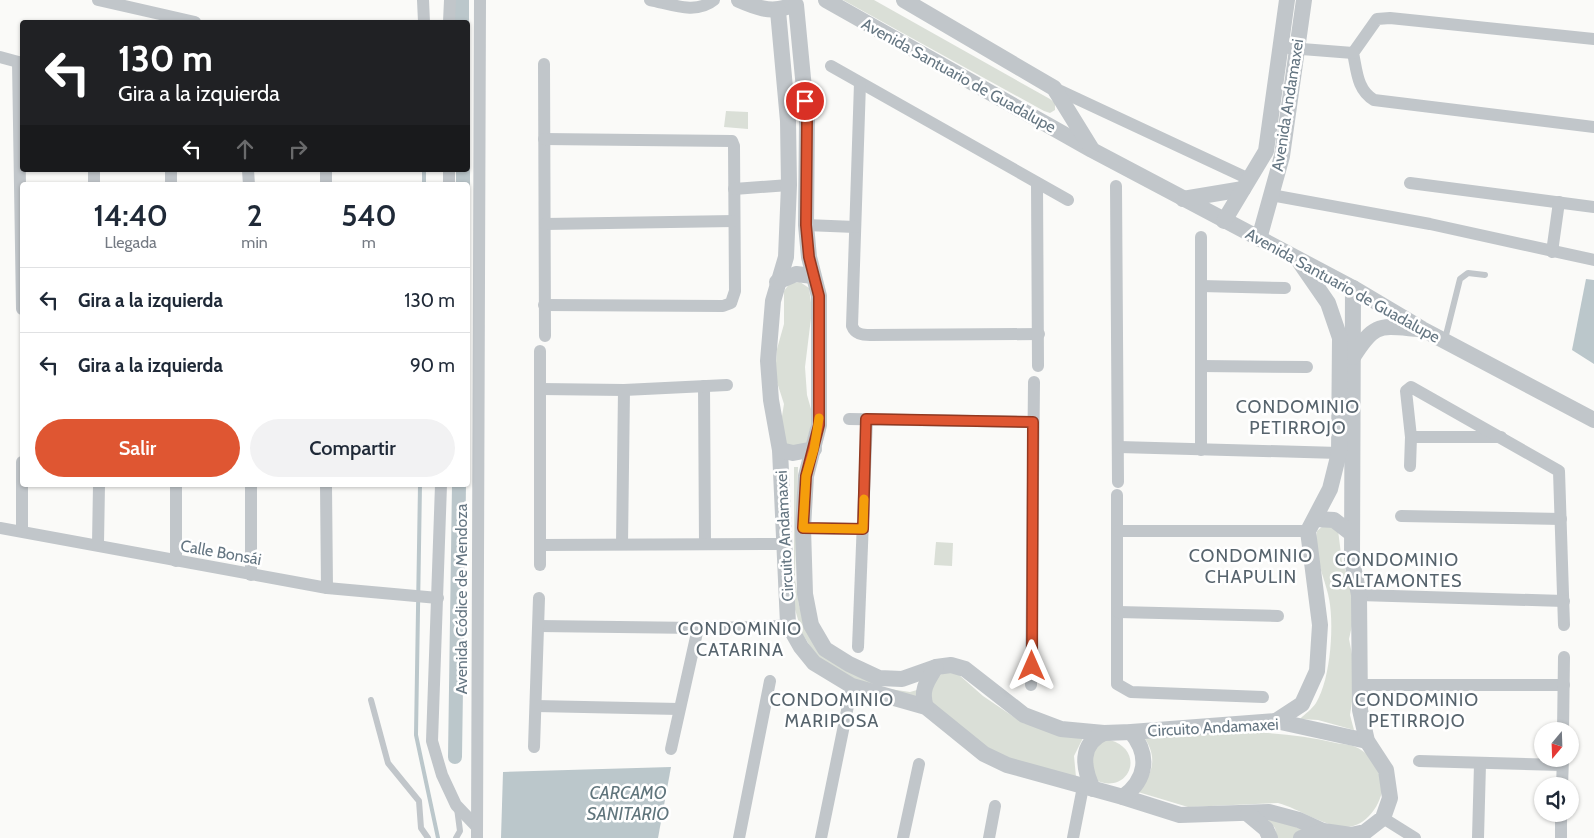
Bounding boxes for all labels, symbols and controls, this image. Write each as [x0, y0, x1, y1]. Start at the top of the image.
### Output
street label: Avenida Santuario de Guadalupe [858, 14, 1059, 137]
text: 130 m [118, 37, 213, 80]
street label: Avenida Andamaxei [1268, 38, 1307, 173]
icon: left [35, 40, 100, 105]
text: Gira a la izquierda [118, 80, 280, 107]
pin [784, 80, 826, 122]
icon: arrive [791, 87, 819, 115]
icon: left [178, 135, 206, 163]
icon: ahead [231, 135, 259, 163]
icon: right [284, 135, 312, 163]
text: 14:40 [93, 197, 168, 234]
text: 2 [247, 197, 262, 234]
text: 540 [341, 197, 397, 234]
street label: Avenida Santuario de Guadalupe [1242, 224, 1443, 347]
text: Llegada [105, 233, 157, 252]
text: min [241, 233, 268, 252]
text: m [362, 233, 376, 252]
icon: left [35, 286, 63, 314]
text: Gira a la izquierda [78, 289, 223, 312]
text: 130 m [404, 289, 455, 312]
icon: left [35, 351, 63, 379]
text: Gira a la izquierda [78, 354, 223, 377]
text: 90 m [410, 354, 455, 377]
district label: CONDOMINIO PETIRROJO [1236, 396, 1360, 439]
button: Salir [35, 419, 240, 477]
button: Compartir [250, 419, 455, 477]
street label: Circuito Andamaxei [772, 470, 797, 602]
street label: Avenida Códice de Mendoza [452, 503, 471, 694]
street label: Calle Bonsái [179, 536, 263, 569]
district label: CONDOMINIO CHAPULIN [1189, 545, 1313, 588]
district label: CONDOMINIO SALTAMONTES [1331, 549, 1463, 592]
district label: CONDOMINIO CATARINA [678, 618, 802, 661]
position arrow [1005, 639, 1057, 691]
district label: CONDOMINIO MARIPOSA [770, 689, 894, 732]
district label: CONDOMINIO PETIRROJO [1355, 689, 1479, 732]
street label: Circuito Andamaxei [1147, 715, 1279, 740]
north arrow [1534, 722, 1579, 768]
map controls [1534, 722, 1579, 822]
button: sound [1534, 777, 1579, 822]
water label: CARCAMO SANITARIO [587, 782, 669, 825]

